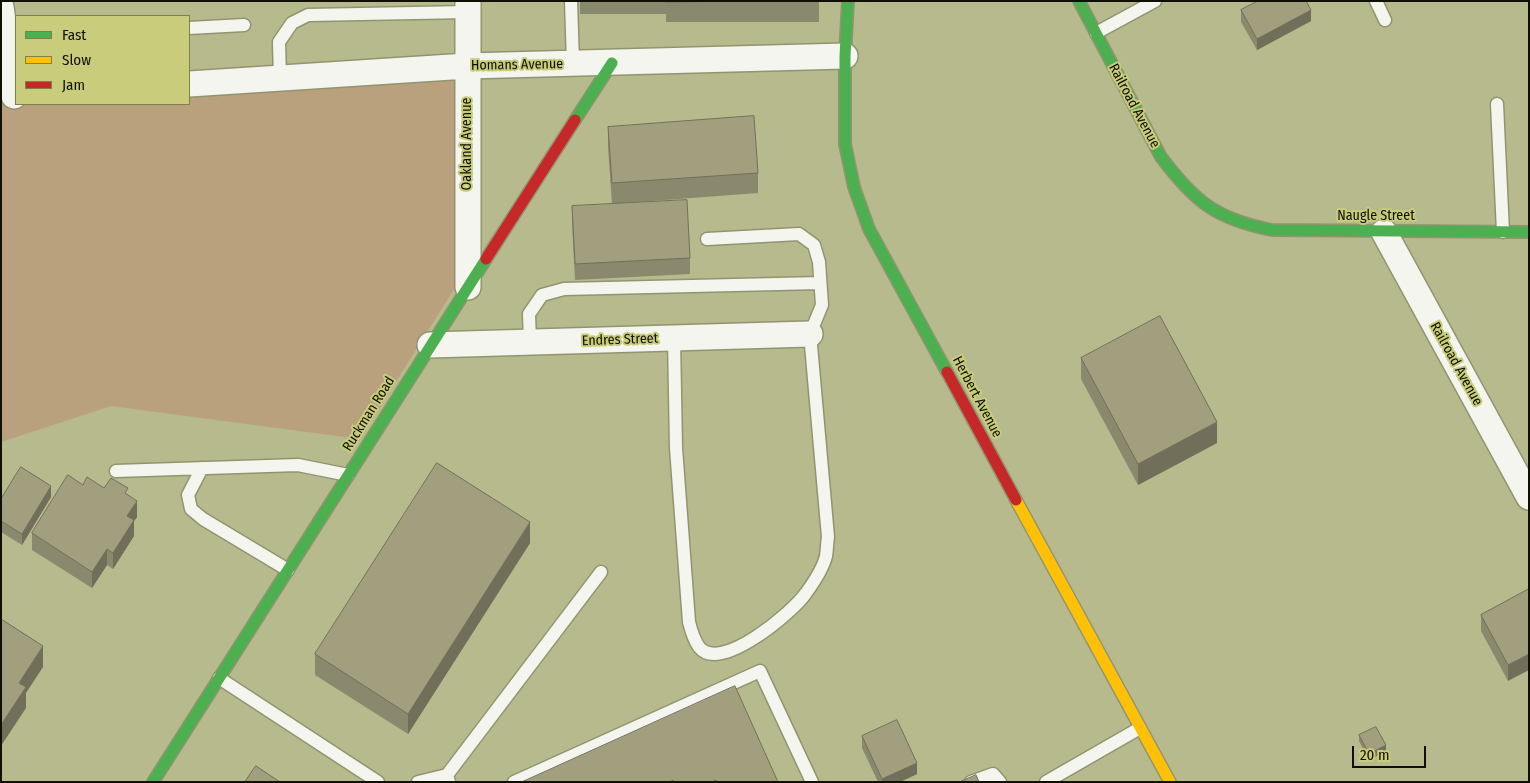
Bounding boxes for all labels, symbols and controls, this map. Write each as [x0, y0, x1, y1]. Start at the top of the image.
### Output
legend [15, 15, 190, 105]
text: Fast [62, 26, 86, 44]
text: Slow [62, 51, 91, 69]
street label: Homans Avenue [471, 56, 563, 74]
street label: Railroad Avenue [1105, 61, 1163, 151]
text: Jam [62, 76, 85, 94]
street label: Oakland Avenue [459, 98, 475, 190]
street label: Naugle Street [1337, 208, 1415, 224]
street label: Railroad Avenue [1426, 319, 1486, 409]
street label: Endres Street [582, 330, 658, 350]
street label: Herbert Avenue [949, 354, 1005, 440]
street label: Ruckman Road [339, 374, 399, 454]
scale bar [1355, 736, 1429, 768]
text: 20 m [1360, 746, 1390, 764]

